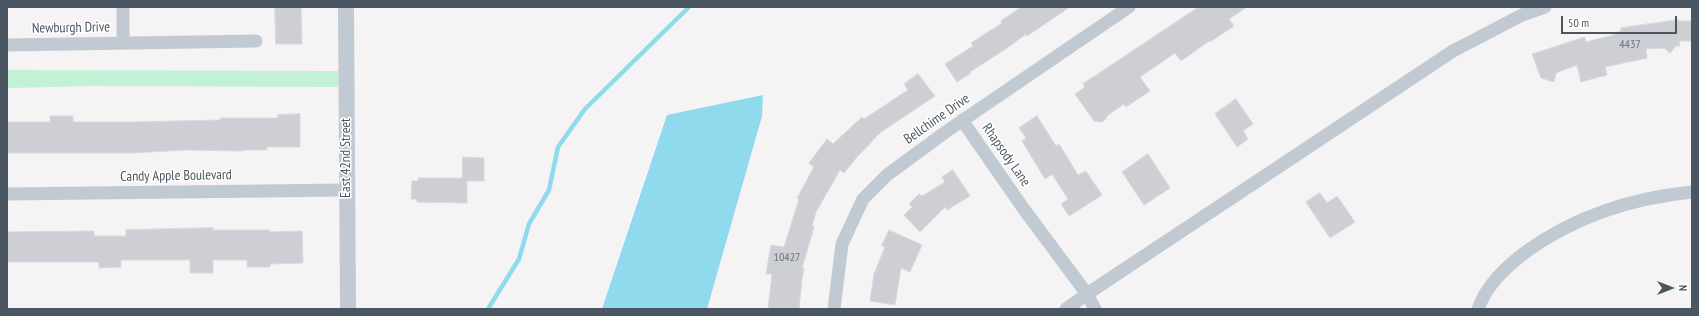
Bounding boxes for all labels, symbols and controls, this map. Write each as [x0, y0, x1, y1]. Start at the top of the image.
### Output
scale bar [1563, 8, 1679, 34]
text: 50 m [1568, 15, 1589, 30]
street label: Newburgh Drive [32, 19, 110, 37]
house number: 4437 [1619, 38, 1641, 52]
street label: Bellchime Drive [901, 90, 973, 148]
street label: East 42nd Street [338, 118, 354, 198]
street label: Rhapsody Lane [978, 120, 1034, 190]
street label: Candy Apple Boulevard [120, 167, 232, 185]
house number: 10427 [774, 251, 800, 265]
north arrow [1651, 268, 1691, 308]
text: N [1676, 285, 1690, 291]

